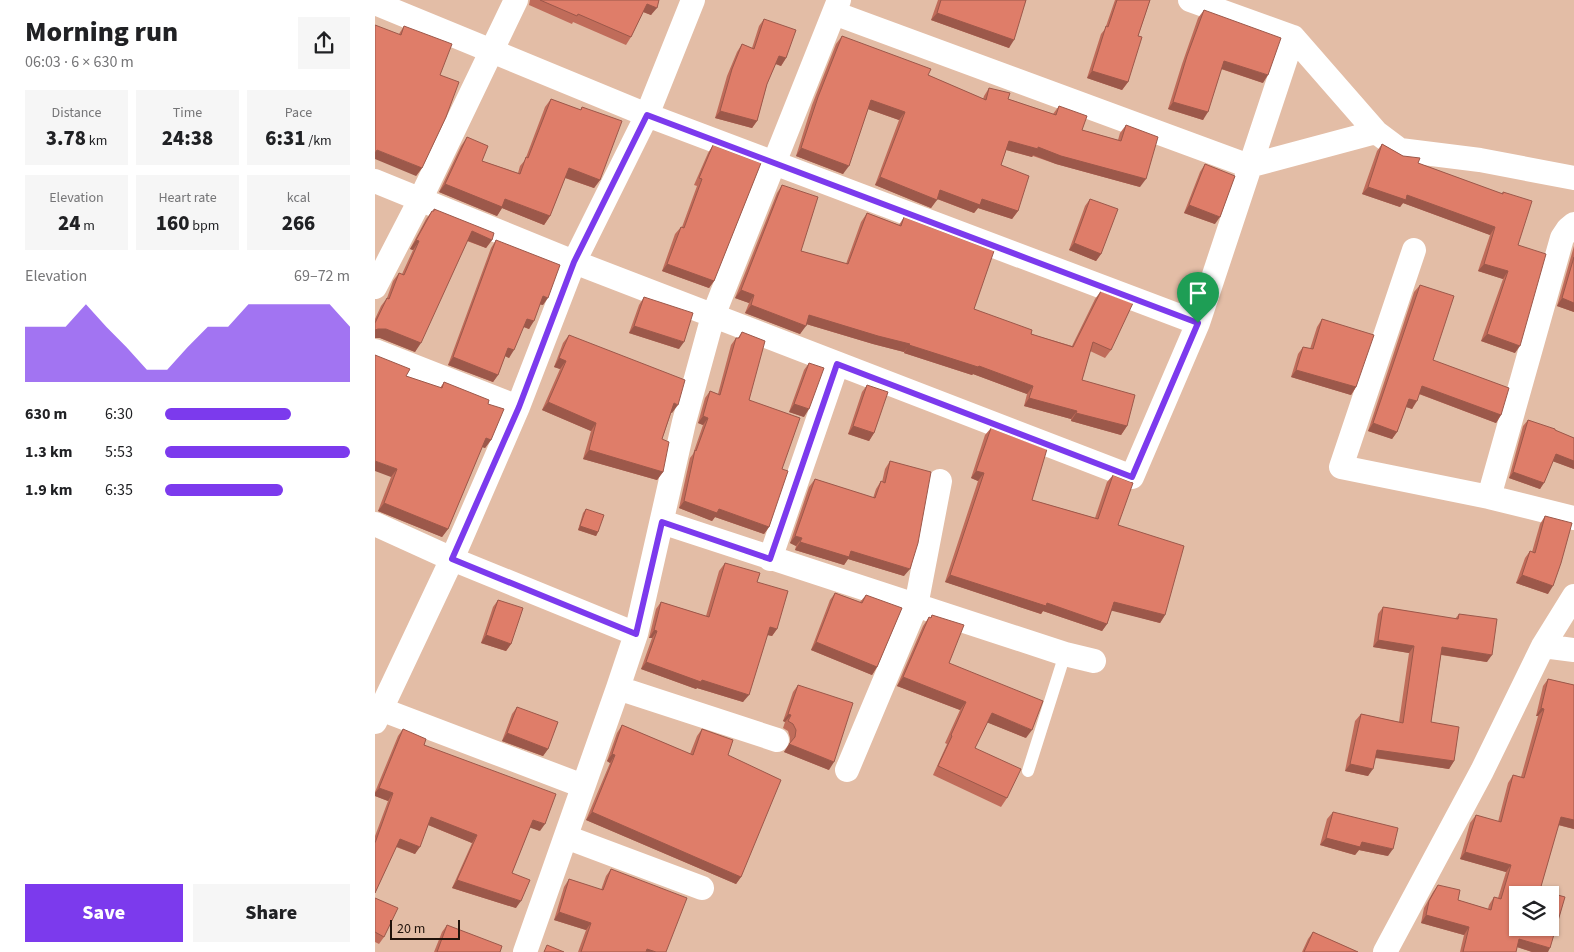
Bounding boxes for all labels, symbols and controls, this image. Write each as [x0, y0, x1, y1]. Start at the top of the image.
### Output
text: Morning run [25, 12, 178, 52]
button: share [298, 17, 350, 69]
text: 06:03 · 6 × 630 m [25, 51, 134, 73]
text: Distance [52, 103, 101, 123]
text: Time [173, 103, 202, 123]
text: Pace [285, 103, 312, 123]
text: 3.78 [46, 123, 86, 153]
text: 24:38 [162, 123, 213, 153]
text: 6:31 [265, 123, 305, 153]
text: km [86, 131, 107, 151]
text: /km [305, 131, 332, 151]
text: Elevation [49, 188, 104, 208]
text: Heart rate [158, 188, 217, 208]
text: kcal [287, 188, 310, 208]
text: 24 [58, 208, 81, 238]
text: 160 [156, 208, 189, 238]
text: 266 [282, 208, 315, 238]
text: m [81, 216, 95, 236]
text: bpm [189, 216, 219, 236]
text: Elevation [25, 265, 87, 287]
text: 69–72 m [294, 265, 350, 287]
pin [1177, 272, 1219, 323]
icon: arrive [1184, 279, 1212, 307]
text: 630 m [25, 403, 67, 425]
text: 6:30 [105, 403, 133, 425]
text: 1.3 km [25, 441, 72, 463]
text: 5:53 [105, 441, 133, 463]
text: 1.9 km [25, 479, 72, 501]
text: 6:35 [105, 479, 133, 501]
button: Save [25, 884, 183, 942]
button: Share [193, 884, 350, 942]
map controls [1509, 886, 1559, 936]
button: layers [1509, 886, 1559, 936]
scale bar [390, 917, 460, 940]
text: 20 m [397, 919, 425, 939]

